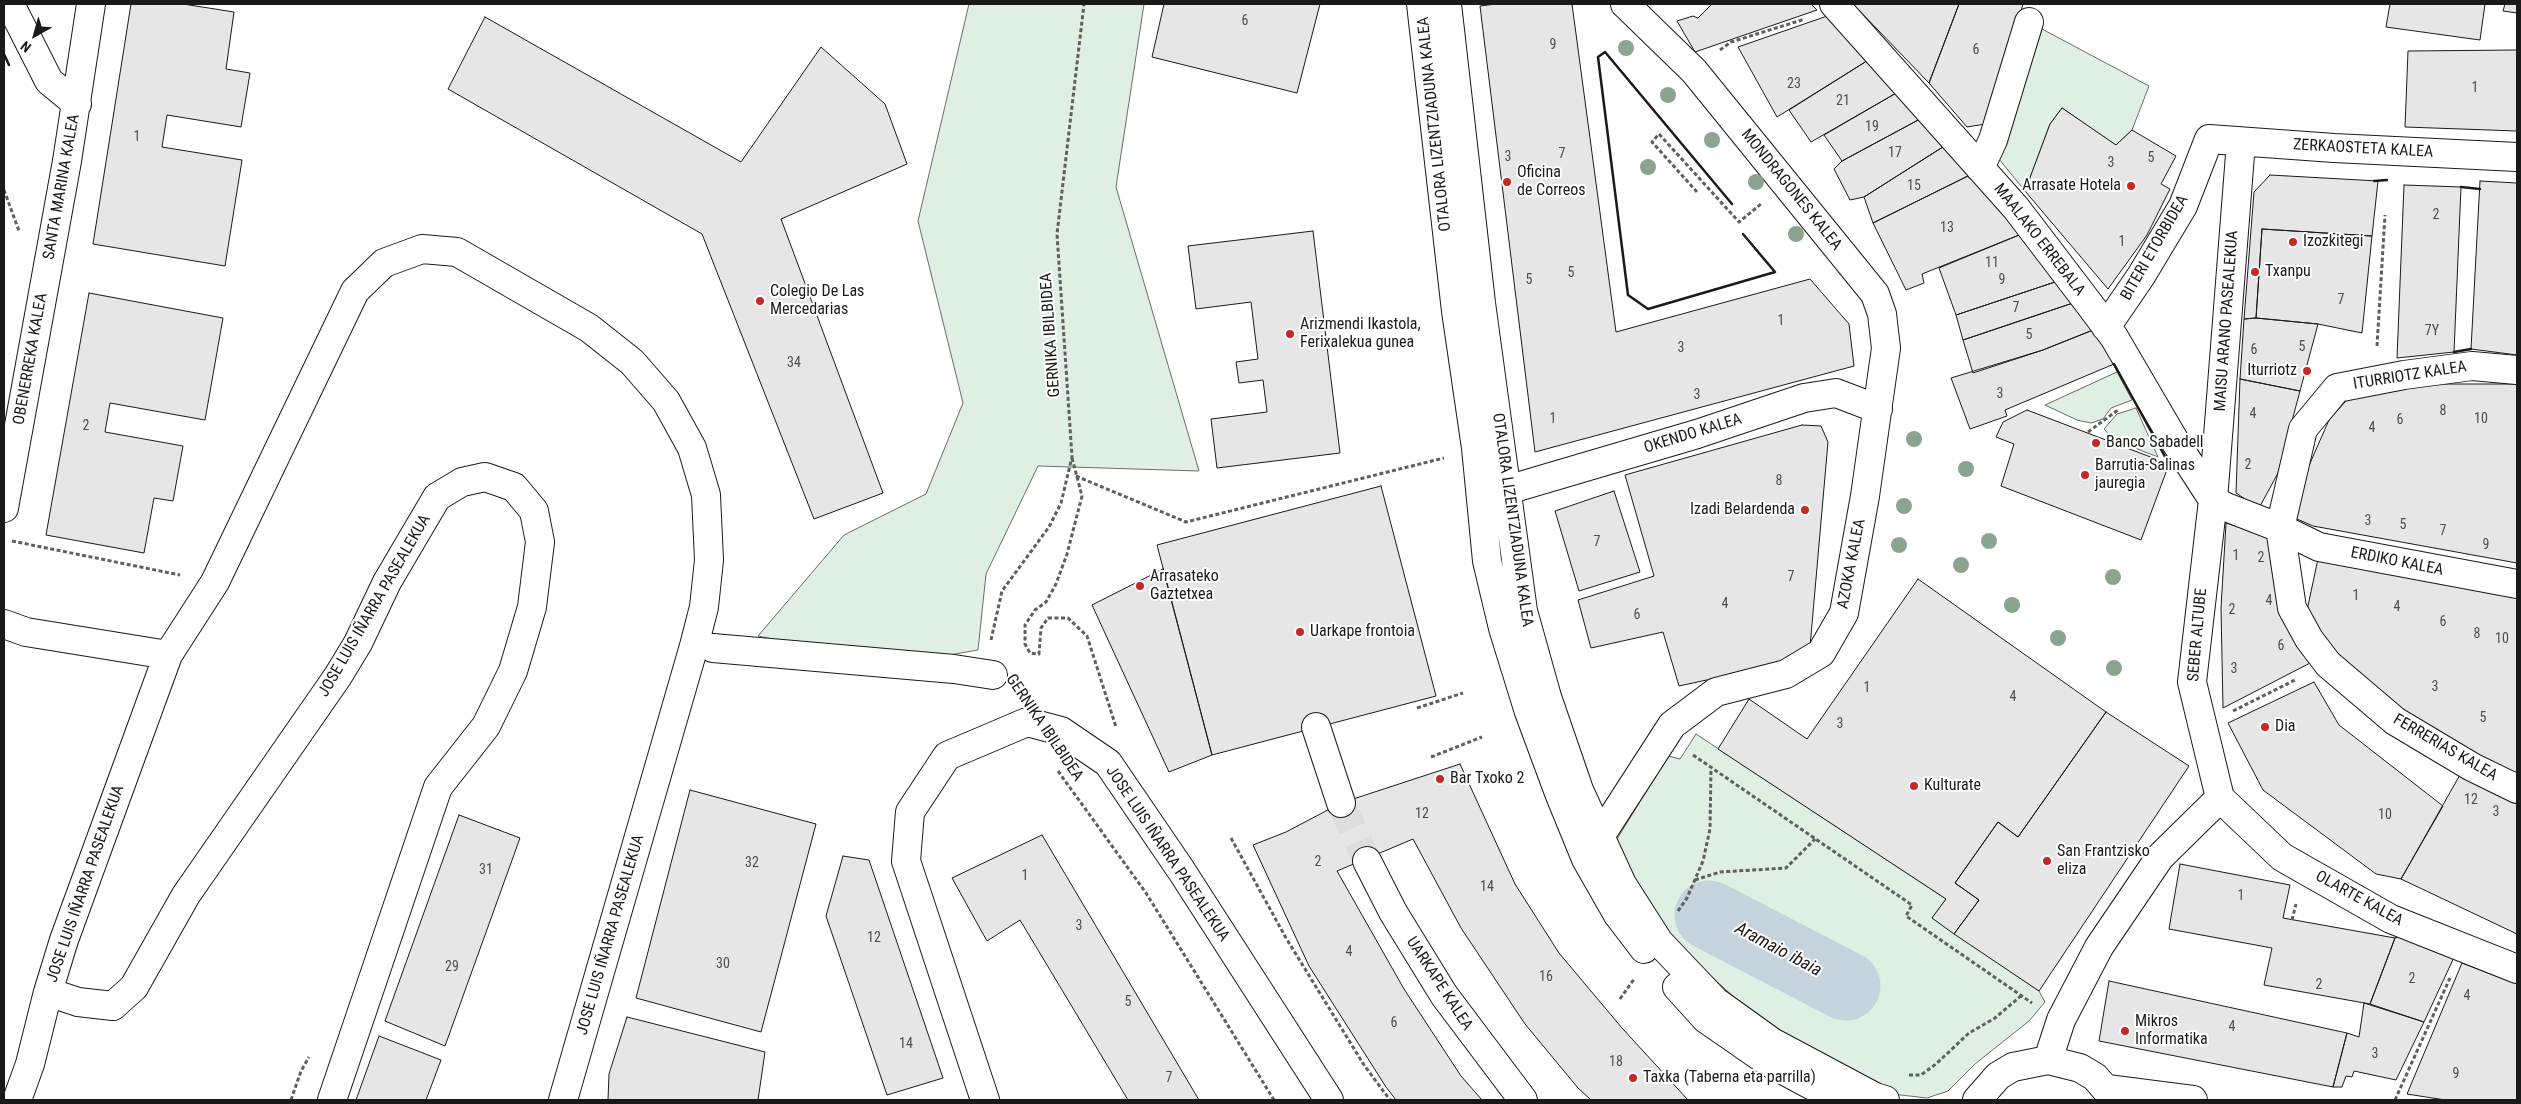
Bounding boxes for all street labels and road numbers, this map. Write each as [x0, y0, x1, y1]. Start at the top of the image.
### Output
street label: OTALORA LIZENTZIADUNA KALEA [1414, 16, 1456, 232]
street label: SANTA MARINA KALEA [40, 113, 84, 261]
street label: MONDRAGONES KALEA [1736, 126, 1846, 254]
street label: ZERKAOSTETA KALEA [2292, 136, 2434, 162]
street label: MAALAKO ERREBALA [1989, 180, 2089, 300]
street label: BITERI ETORBIDEA [2117, 192, 2193, 304]
street label: MAISU ARANO PASEALEKUA [2211, 230, 2243, 412]
street label: GERNIKA IBILBIDEA [1037, 272, 1065, 398]
street label: OBENERREKA KALEA [10, 292, 52, 426]
street label: ITURRIOTZ KALEA [2352, 358, 2468, 394]
street label: OKENDO KALEA [1642, 410, 1744, 458]
street label: OTALORA LIZENTZIADUNA KALEA [1487, 412, 1537, 628]
street label: JOSE LUIS IÑARRA PASEALEKUA [315, 511, 435, 701]
street label: AZOKA KALEA [1834, 517, 1870, 611]
street label: ERDIKO KALEA [2349, 544, 2445, 580]
street label: SEBER ALTUBE [2184, 587, 2212, 683]
street label: GERNIKA IBILBIDEA [1001, 671, 1087, 785]
street label: FERRERIAS KALEA [2389, 710, 2501, 786]
street label: JOSE LUIS IÑARRA PASEALEKUA [1101, 763, 1233, 945]
street label: JOSE LUIS IÑARRA PASEALEKUA [43, 783, 129, 985]
street label: JOSE LUIS IÑARRA PASEALEKUA [573, 833, 649, 1037]
street label: OLARTE KALEA [2312, 867, 2406, 931]
street label: UARKAPE KALEA [1402, 934, 1476, 1034]

